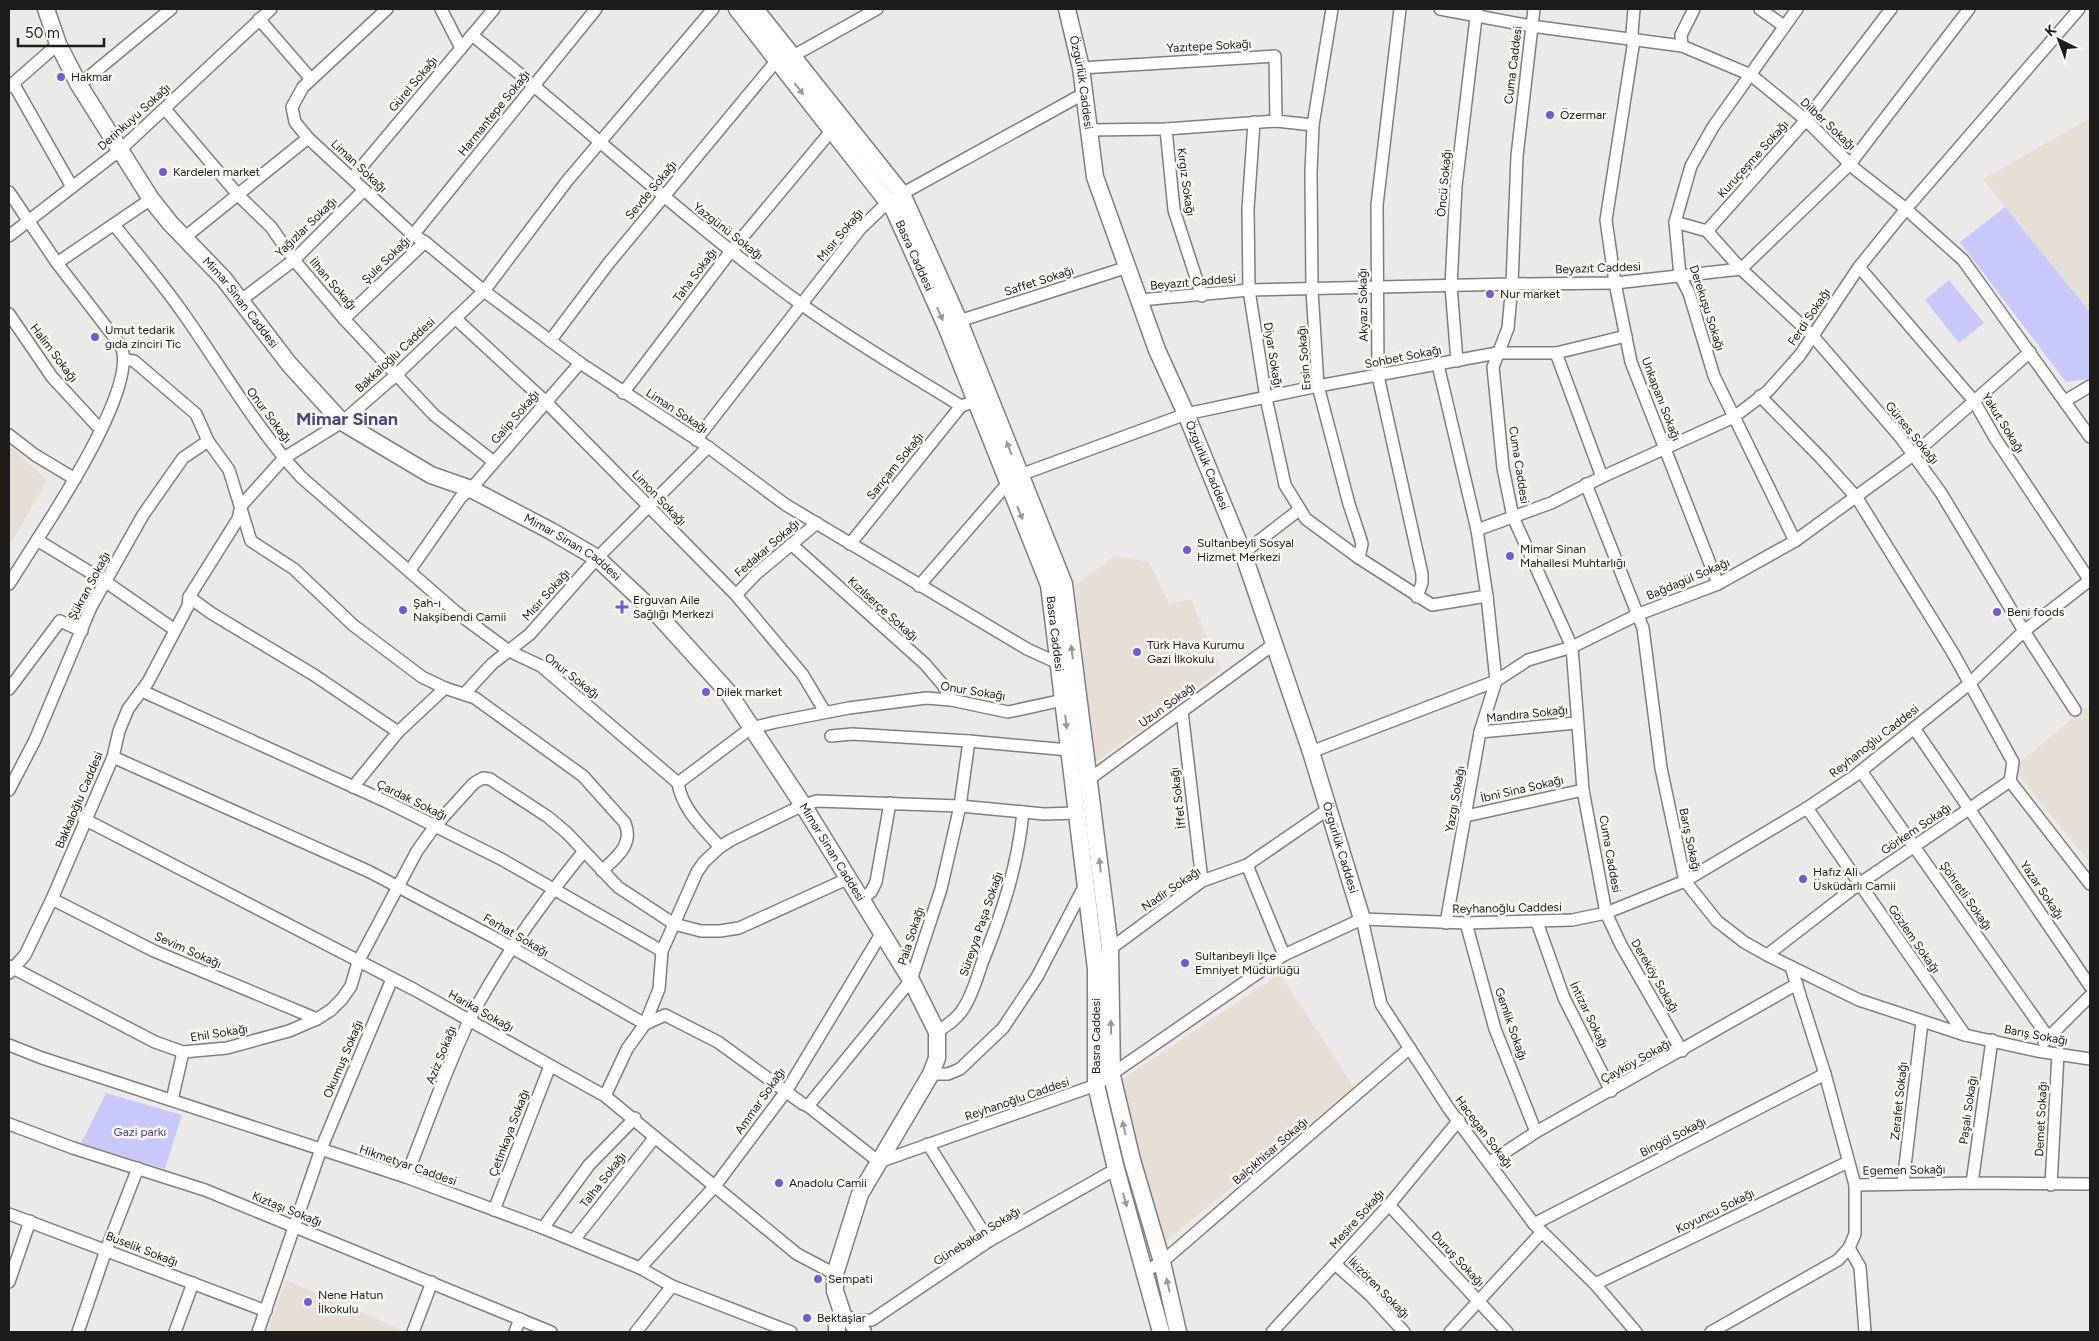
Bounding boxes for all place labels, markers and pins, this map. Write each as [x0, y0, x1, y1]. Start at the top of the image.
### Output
place label: Hakmar [71, 70, 112, 84]
marker: Hakmar [55, 71, 67, 83]
place label: Özermar [1560, 108, 1606, 122]
marker: Özermar [1544, 109, 1556, 121]
place label: Kardelen market [173, 165, 260, 179]
marker: Kardelen market [157, 166, 169, 178]
place label: Nur market [1500, 287, 1561, 301]
marker: Nur market [1484, 288, 1496, 300]
place label: Umut tedarik gıda zinciri Tic [105, 323, 182, 351]
marker: Umut tedarik gıda zinciri Tic [89, 331, 101, 343]
place label: Sultanbeyli Sosyal Hizmet Merkezi [1197, 536, 1294, 564]
place label: Mimar Sinan Mahallesi Muhtarlığı [1520, 542, 1626, 570]
marker: Sultanbeyli Sosyal Hizmet Merkezi [1181, 544, 1193, 556]
marker: Mimar Sinan Mahallesi Muhtarlığı [1504, 550, 1516, 562]
place label: Erguvan Aile Sağlığı Merkezi [633, 593, 713, 621]
place label: Şah-ı Nakşibendi Camii [413, 596, 506, 624]
marker: Erguvan Aile Sağlığı Merkezi [615, 600, 629, 614]
marker: Şah-ı Nakşibendi Camii [397, 604, 409, 616]
place label: Beni foods [2007, 605, 2065, 619]
marker: Beni foods [1991, 606, 2003, 618]
place label: Türk Hava Kurumu Gazi İlkokulu [1147, 638, 1244, 666]
marker: Türk Hava Kurumu Gazi İlkokulu [1131, 646, 1143, 658]
place label: Dilek market [716, 685, 783, 699]
marker: Dilek market [700, 686, 712, 698]
place label: Hafız Ali Üsküdarlı Camii [1813, 865, 1896, 893]
marker: Hafız Ali Üsküdarlı Camii [1797, 873, 1809, 885]
place label: Sultanbeyli İlçe Emniyet Müdürlüğü [1195, 949, 1300, 977]
marker: Sultanbeyli İlçe Emniyet Müdürlüğü [1179, 957, 1191, 969]
place label: Anadolu Camii [789, 1176, 867, 1190]
marker: Anadolu Camii [773, 1177, 785, 1189]
place label: Sempati [828, 1272, 873, 1286]
marker: Sempati [812, 1273, 824, 1285]
place label: Nene Hatun İlkokulu [318, 1288, 383, 1316]
marker: Nene Hatun İlkokulu [302, 1296, 314, 1308]
place label: Bektaşlar [817, 1311, 866, 1325]
marker: Bektaşlar [801, 1312, 813, 1324]

